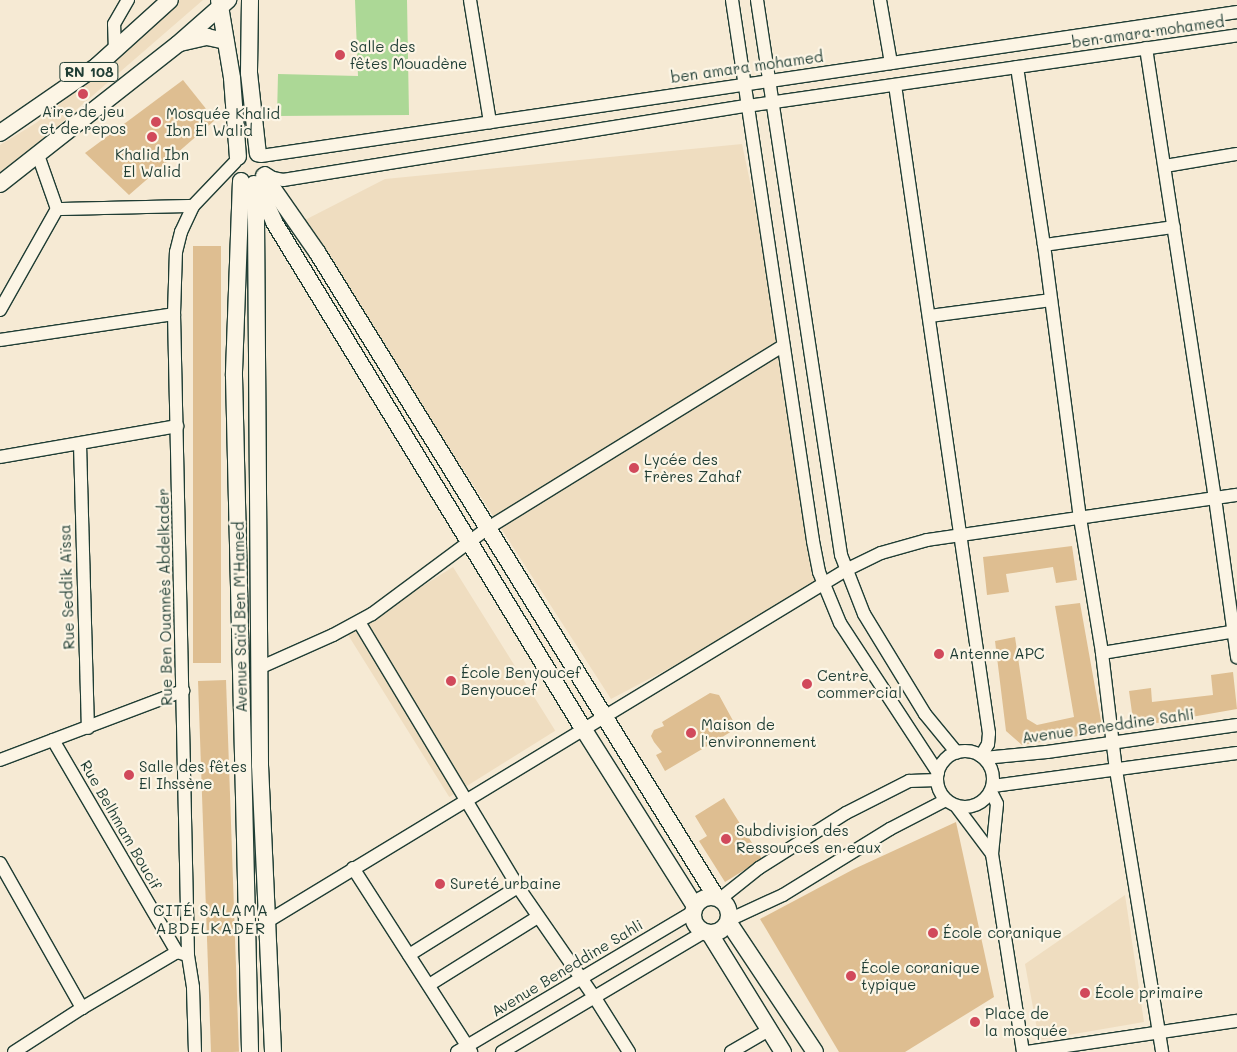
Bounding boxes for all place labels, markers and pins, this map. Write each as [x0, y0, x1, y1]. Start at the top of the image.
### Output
place label: Salle des fêtes Mouadène [350, 37, 467, 72]
marker: Salle des fêtes Mouadène [334, 49, 346, 61]
marker: Aire de jeu et de repos [77, 88, 89, 100]
place label: Aire de jeu et de repos [40, 102, 126, 137]
place label: Mosquée Khalid Ibn El Walid [166, 104, 280, 139]
marker: Mosquée Khalid Ibn El Walid [150, 116, 162, 128]
marker: Khalid Ibn El Walid [146, 131, 158, 143]
place label: Khalid Ibn El Walid [115, 145, 189, 180]
place label: Lycée des Frères Zahaf [644, 450, 741, 485]
marker: Lycée des Frères Zahaf [628, 462, 640, 474]
place label: Antenne APC [949, 645, 1045, 663]
marker: Antenne APC [933, 648, 945, 660]
place label: École Benyoucef Benyoucef [461, 663, 581, 698]
place label: Centre commercial [817, 666, 902, 701]
marker: École Benyoucef Benyoucef [445, 675, 457, 687]
marker: Centre commercial [801, 678, 813, 690]
place label: Maison de l'environnement [701, 715, 817, 750]
marker: Maison de l'environnement [685, 727, 697, 739]
place label: Salle des fêtes El Ihssène [139, 757, 247, 792]
marker: Salle des fêtes El Ihssène [123, 769, 135, 781]
place label: Subdivision des Ressources en eaux [736, 821, 881, 856]
marker: Subdivision des Ressources en eaux [720, 833, 732, 845]
place label: Sureté urbaine [450, 875, 561, 893]
marker: Sureté urbaine [434, 878, 446, 890]
place label: École coranique [943, 924, 1062, 942]
marker: École coranique [927, 927, 939, 939]
place label: École coranique typique [861, 958, 980, 993]
marker: École coranique typique [845, 970, 857, 982]
place label: École primaire [1095, 984, 1203, 1002]
marker: École primaire [1079, 987, 1091, 999]
place label: Place de la mosquée [985, 1004, 1067, 1039]
marker: Place de la mosquée [969, 1016, 981, 1028]

